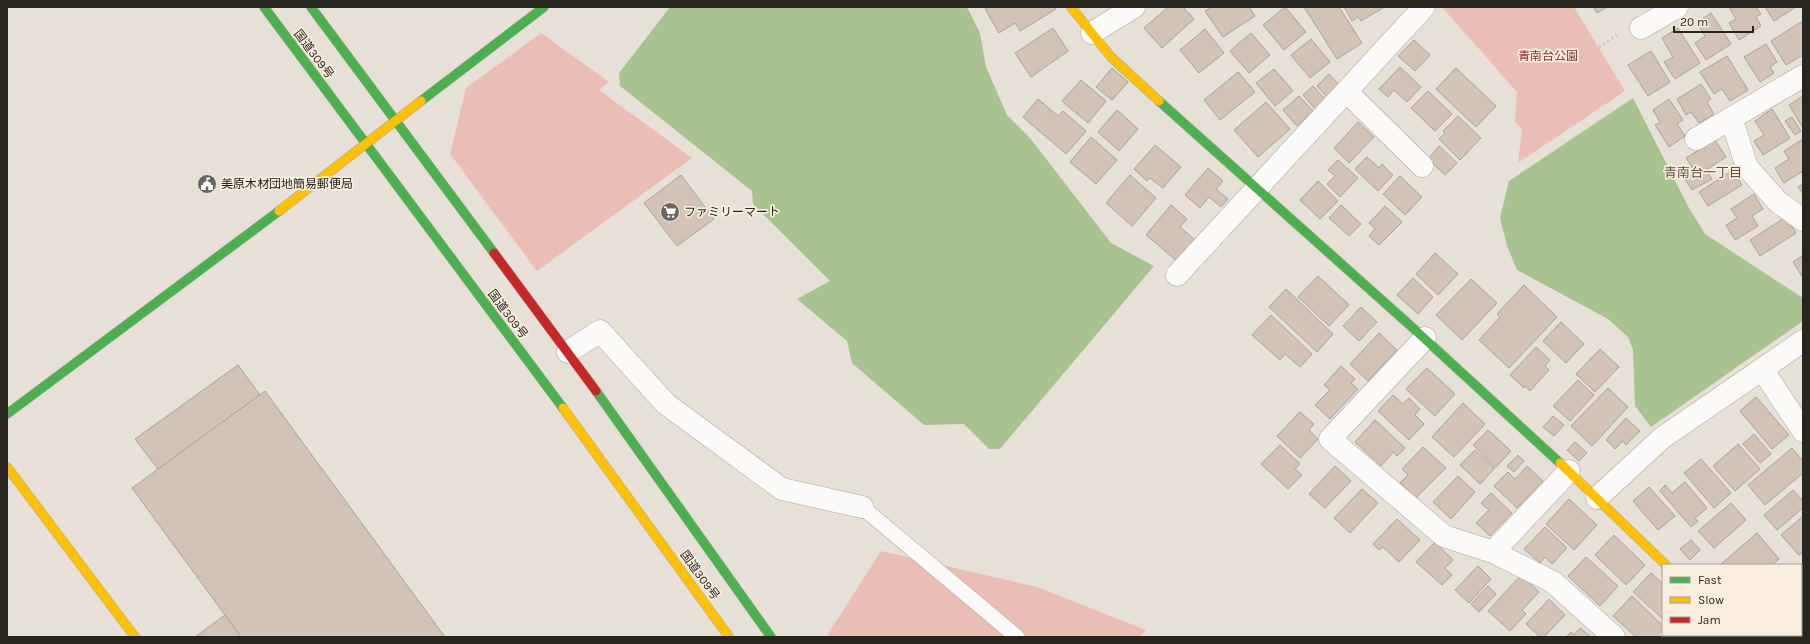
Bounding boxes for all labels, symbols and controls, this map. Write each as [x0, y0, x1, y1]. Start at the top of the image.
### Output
scale bar [1674, 8, 1753, 34]
text: 20 m [1680, 15, 1708, 29]
street label: 国道309号 [291, 27, 337, 81]
park label: 青南台公園 [1518, 49, 1578, 63]
district label: 青南台一丁目 [1664, 165, 1742, 180]
public building icon: 美原木材団地簡易郵便局 [196, 173, 218, 195]
place label: 美原木材団地簡易郵便局 [221, 177, 353, 191]
supermarket icon: ファミリーマート [659, 201, 681, 223]
place label: ファミリーマート [684, 205, 780, 219]
street label: 国道309号 [485, 287, 531, 341]
street label: 国道309号 [678, 548, 722, 602]
legend [1662, 564, 1802, 636]
text: Fast [1698, 573, 1722, 587]
text: Slow [1698, 593, 1724, 607]
text: Jam [1698, 613, 1721, 627]

